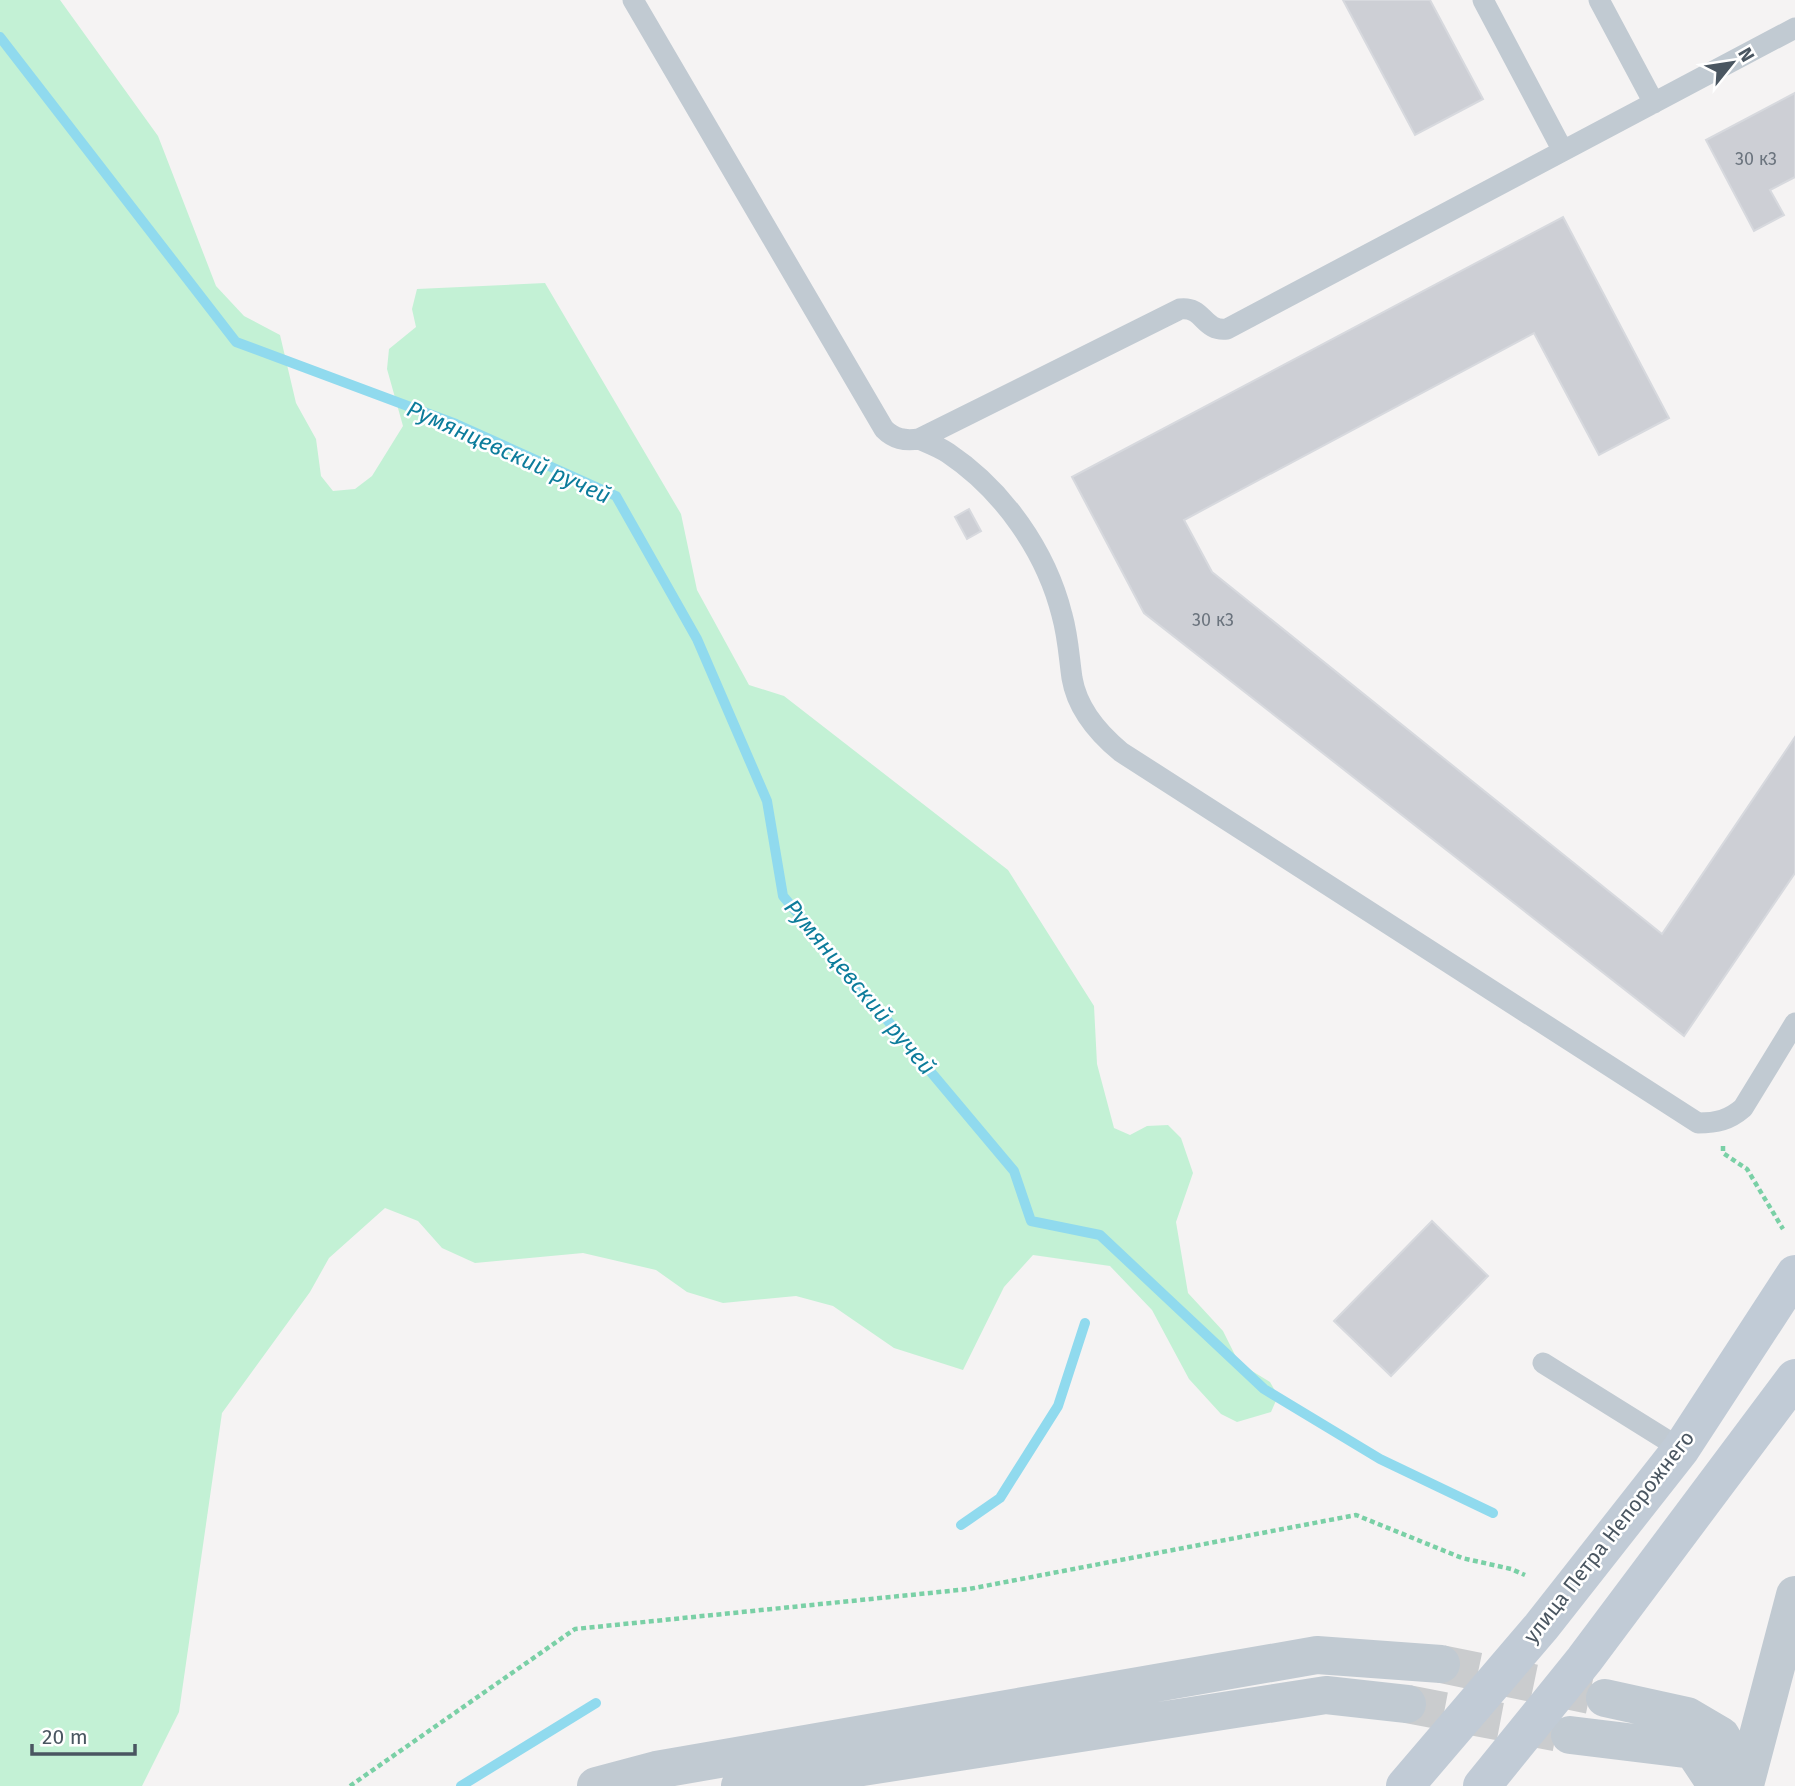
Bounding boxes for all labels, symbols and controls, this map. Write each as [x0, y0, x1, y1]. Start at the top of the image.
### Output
north arrow [1697, 28, 1767, 98]
text: N [1733, 44, 1759, 66]
house number: 30 к3 [1735, 148, 1777, 170]
water label: Румянцевский ручей [403, 394, 615, 510]
house number: 30 к3 [1192, 609, 1234, 631]
water label: Румянцевский ручей [778, 894, 942, 1080]
street label: улица Петра Непорожнего [1518, 1426, 1700, 1648]
scale bar [32, 1712, 135, 1756]
text: 20 m [42, 1724, 88, 1750]

